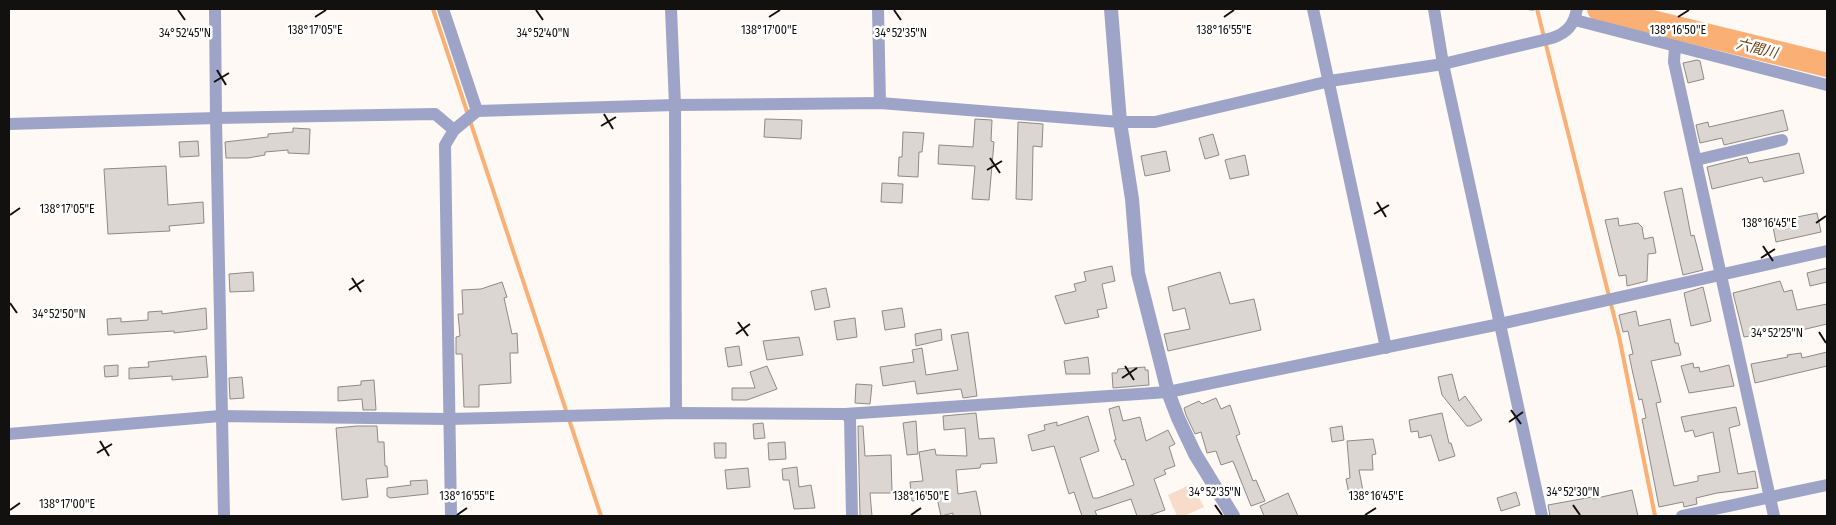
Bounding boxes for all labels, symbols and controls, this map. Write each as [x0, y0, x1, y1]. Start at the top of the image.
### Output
text: 138°17'05"E [287, 23, 343, 37]
text: 138°17'00"E [741, 23, 797, 37]
text: 138°16'55"E [1196, 23, 1252, 37]
text: 138°16'50"E [1650, 23, 1707, 37]
text: 34°52'45"N [159, 26, 211, 40]
text: 34°52'40"N [516, 26, 570, 40]
text: 34°52'35"N [875, 26, 927, 40]
water label: 六間川 [1734, 35, 1781, 62]
text: 138°17'05"E [39, 202, 95, 216]
text: 138°16'45"E [1741, 216, 1797, 230]
text: 34°52'50"N [32, 307, 86, 321]
text: 34°52'25"N [1751, 326, 1803, 340]
text: 34°52'35"N [1189, 485, 1241, 499]
text: 34°52'30"N [1546, 485, 1600, 499]
text: 138°16'55"E [439, 489, 495, 503]
text: 138°16'50"E [893, 489, 950, 503]
text: 138°16'45"E [1348, 489, 1404, 503]
text: 138°17'00"E [39, 497, 95, 511]

